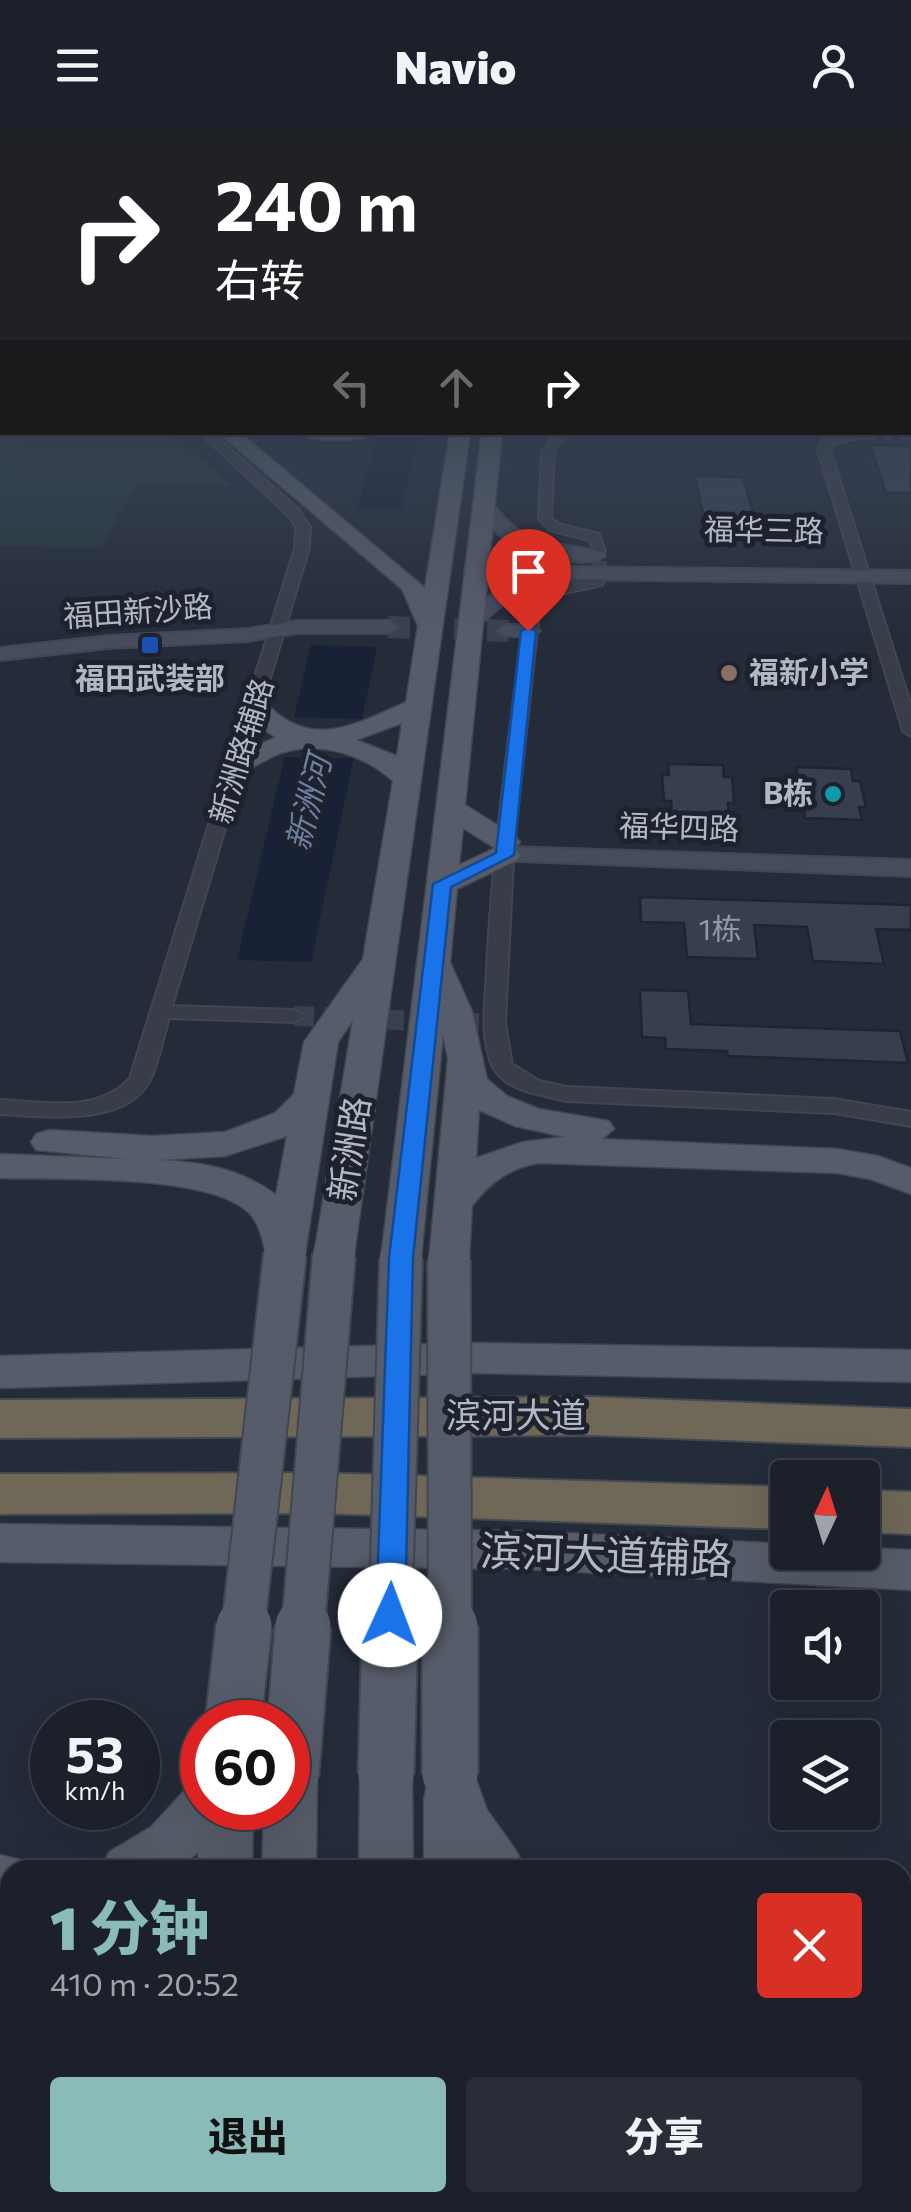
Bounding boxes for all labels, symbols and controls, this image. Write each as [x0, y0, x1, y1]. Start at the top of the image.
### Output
icon: menu [50, 38, 105, 93]
text: Navio [395, 38, 516, 93]
icon: person [806, 38, 861, 93]
text: 240 m [215, 160, 418, 245]
icon: right [50, 170, 180, 300]
text: 右转 [215, 251, 305, 306]
icon: left [324, 360, 379, 415]
icon: ahead [429, 360, 484, 415]
icon: right [534, 360, 589, 415]
street label: 福华三路 [704, 509, 824, 548]
pin [486, 529, 571, 632]
icon: arrive [501, 544, 556, 599]
street label: 福田新沙路 [62, 586, 214, 633]
marker: 福田武装部 [139, 634, 161, 656]
place label: 福新小学 [749, 652, 869, 689]
place label: 福田武装部 [75, 658, 225, 695]
marker: 福新小学 [718, 662, 740, 684]
street label: 新洲路辅路 [200, 673, 279, 827]
water label: 新洲河 [276, 745, 340, 854]
place label: B栋 [763, 773, 813, 810]
marker: B栋 [822, 783, 844, 805]
street label: 福华四路 [618, 805, 740, 846]
house number: 1栋 [699, 909, 741, 946]
street label: 新洲路 [318, 1093, 377, 1204]
street label: 滨河大道 [446, 1392, 586, 1435]
north arrow [770, 1460, 880, 1570]
map controls [770, 1460, 880, 1830]
street label: 滨河大道辅路 [479, 1523, 733, 1583]
position arrow [338, 1563, 442, 1667]
button: sound [770, 1590, 880, 1700]
speed limit sign: 60 [180, 1700, 310, 1830]
button: layers [770, 1720, 880, 1830]
text: 53 [66, 1722, 124, 1783]
text: km/h [65, 1775, 125, 1805]
text: 1 分钟 [50, 1889, 209, 1962]
button: close [757, 1893, 862, 1998]
text: 410 m · 20:52 [50, 1963, 239, 2003]
button: 退出 [50, 2077, 446, 2192]
button: 分享 [466, 2077, 862, 2192]

